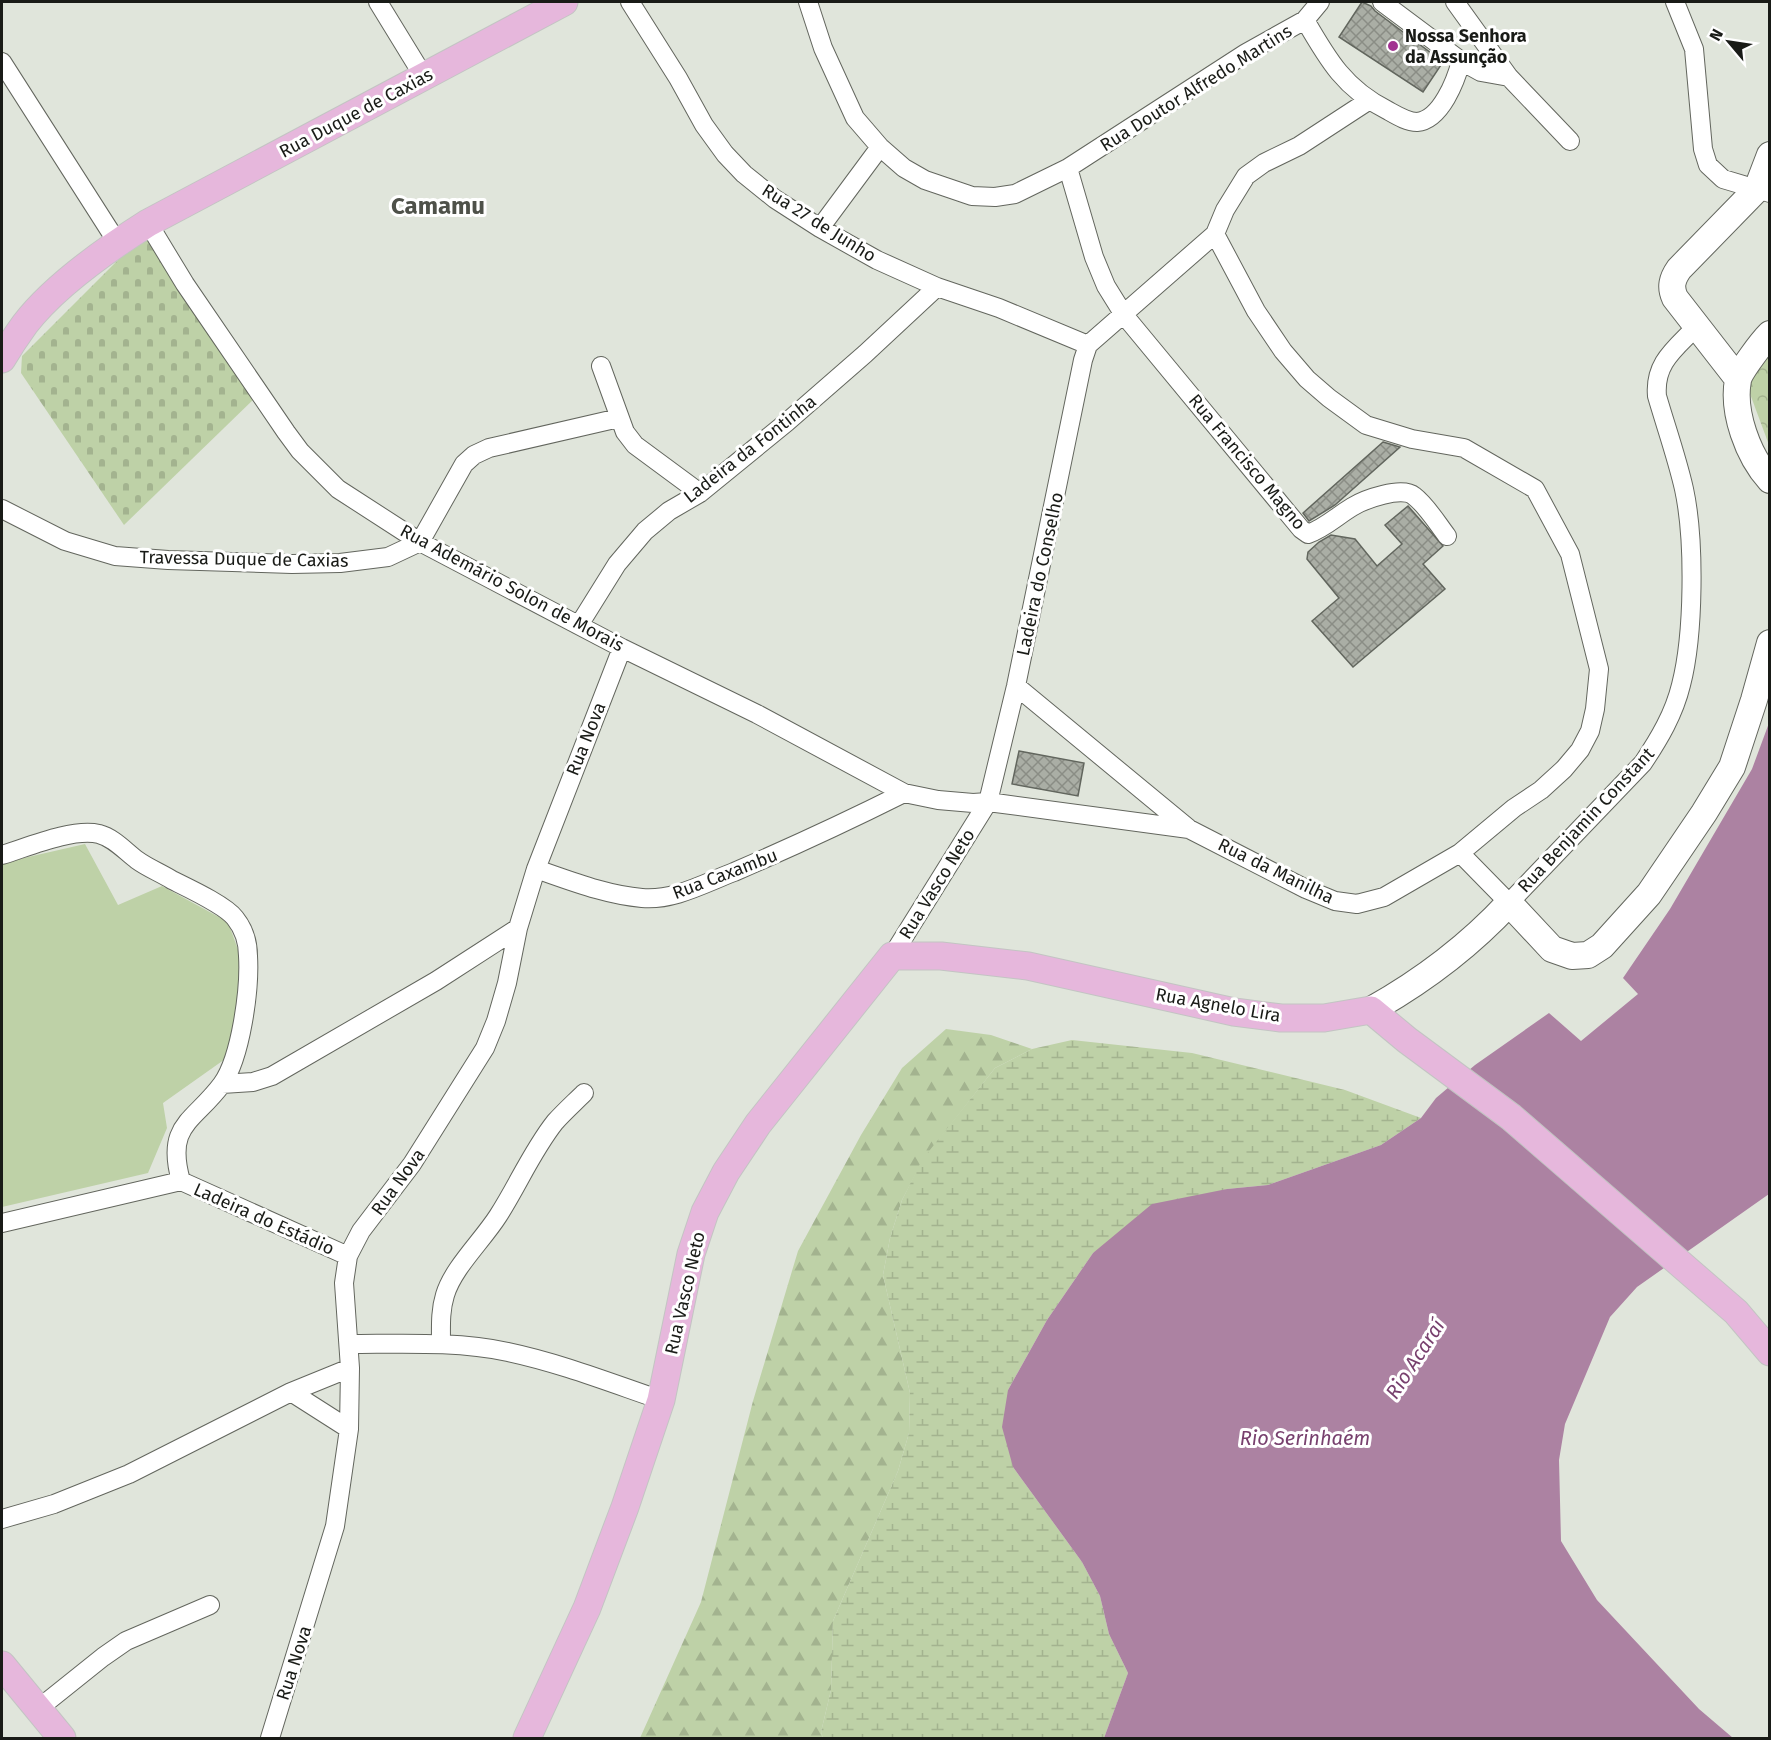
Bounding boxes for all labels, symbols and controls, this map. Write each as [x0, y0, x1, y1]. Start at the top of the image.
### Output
north arrow [1699, 12, 1759, 72]
street label: Rua Doutor Alfredo Martins [1096, 20, 1296, 156]
place label: Nossa Senhora da Assunção [1405, 25, 1527, 68]
text: N [1705, 26, 1727, 44]
marker: Nossa Senhora da Assunção [1386, 39, 1400, 53]
street label: Rua Duque de Caxias [275, 63, 437, 163]
street label: Rua 27 de Junho [758, 179, 880, 267]
district label: Camamu [391, 192, 485, 220]
street label: Ladeira da Fontinha [679, 390, 821, 508]
street label: Rua Francisco Magno [1184, 390, 1310, 534]
street label: Ladeira do Conselho [1012, 490, 1068, 658]
street label: Rua Ademário Solon de Morais [396, 520, 628, 656]
street label: Travessa Duque de Caxias [139, 546, 349, 572]
street label: Rua Nova [561, 699, 611, 779]
street label: Rua Benjamin Constant [1513, 743, 1659, 897]
street label: Rua Vasco Neto [894, 825, 980, 943]
street label: Rua da Manilha [1214, 833, 1338, 909]
street label: Rua Caxambu [669, 844, 781, 904]
street label: Rua Agnelo Lira [1154, 983, 1282, 1027]
street label: Rua Nova [366, 1144, 430, 1220]
street label: Ladeira do Estádio [190, 1178, 338, 1260]
street label: Rua Vasco Neto [660, 1229, 710, 1357]
water label: Rio Acaraí [1380, 1314, 1450, 1403]
water label: Rio Serinhaém [1240, 1426, 1370, 1450]
street label: Rua Nova [272, 1623, 316, 1703]

